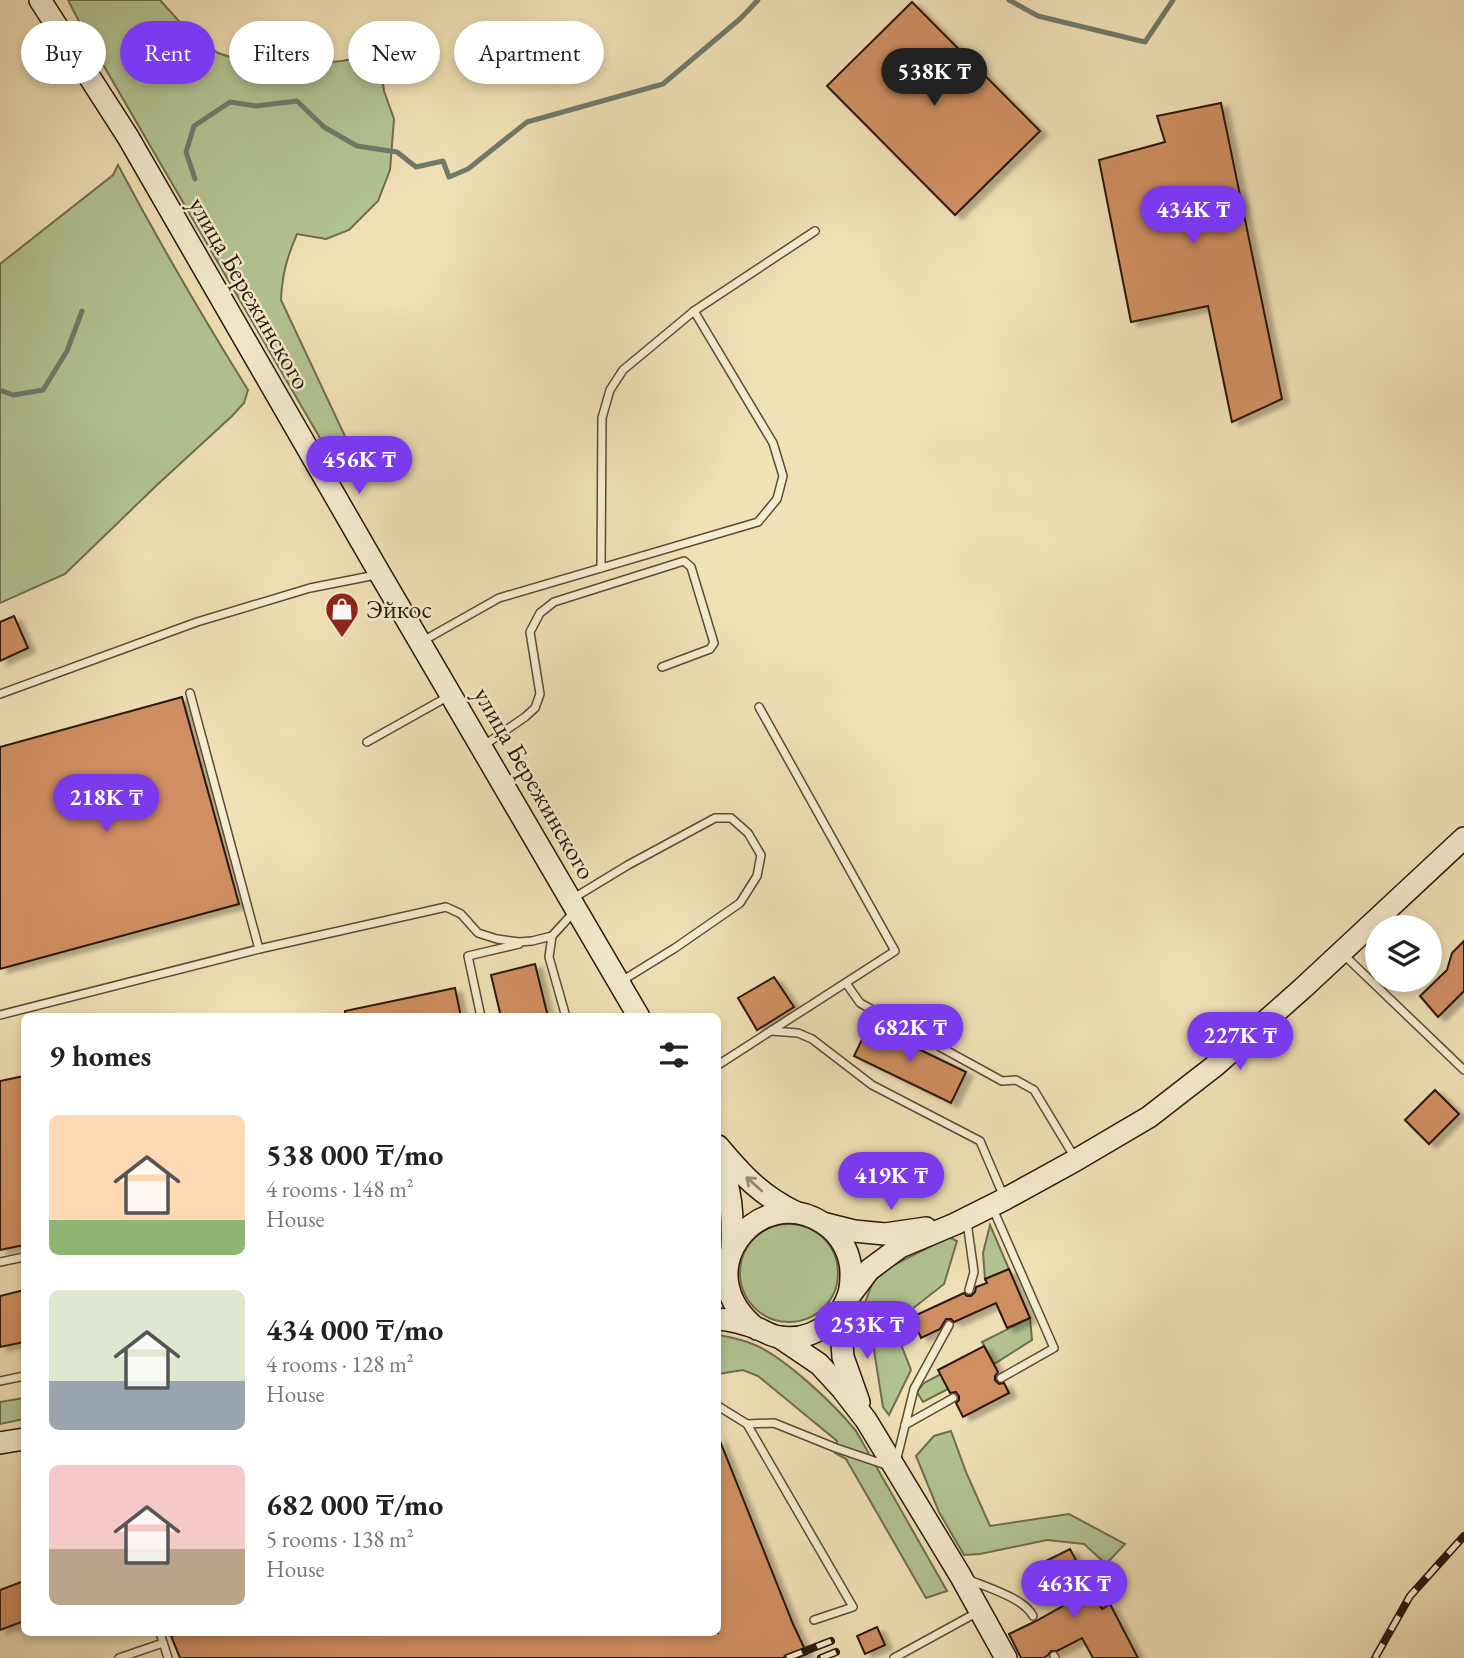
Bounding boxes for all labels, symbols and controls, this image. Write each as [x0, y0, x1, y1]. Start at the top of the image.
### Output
chip: Buy [21, 21, 106, 84]
chip: Rent [120, 21, 215, 84]
chip: Filters [229, 21, 334, 84]
chip: New [348, 21, 440, 84]
chip: Apartment [454, 21, 604, 84]
pin: 538K ₸ [877, 48, 991, 108]
text: 538K ₸ [897, 56, 971, 86]
pin: 434K ₸ [1136, 187, 1250, 246]
street label: улица Бережинского [181, 190, 319, 396]
text: 434K ₸ [1156, 194, 1230, 224]
pin: 456K ₸ [302, 436, 416, 496]
text: 456K ₸ [322, 444, 396, 474]
shop icon: Эйкос [323, 590, 361, 639]
place label: Эйкос [366, 592, 432, 626]
street label: улица Бережинского [466, 680, 604, 886]
pin: 218K ₸ [49, 774, 163, 834]
text: 218K ₸ [69, 782, 143, 812]
map controls [1365, 915, 1442, 992]
button: layers [1365, 915, 1442, 992]
pin: 682K ₸ [853, 1004, 967, 1064]
text: 682K ₸ [873, 1012, 947, 1042]
pin: 227K ₸ [1183, 1012, 1297, 1072]
text: 227K ₸ [1203, 1020, 1277, 1050]
text: 9 homes [49, 1036, 151, 1075]
icon: filters [655, 1036, 693, 1074]
text: 538 000 ₸/mo [266, 1135, 443, 1174]
icon: home [105, 1143, 189, 1227]
pin: 419K ₸ [834, 1152, 948, 1212]
text: 419K ₸ [854, 1160, 928, 1190]
text: 4 rooms · 148 m² [266, 1174, 414, 1204]
one-way arrow [746, 1176, 763, 1193]
text: House [266, 1204, 325, 1234]
pin: 253K ₸ [810, 1302, 924, 1361]
text: 253K ₸ [830, 1309, 904, 1339]
text: 434 000 ₸/mo [266, 1310, 443, 1349]
icon: home [105, 1318, 189, 1402]
text: 4 rooms · 128 m² [266, 1349, 414, 1379]
text: House [266, 1379, 325, 1409]
text: 682 000 ₸/mo [266, 1485, 443, 1524]
icon: home [105, 1493, 189, 1577]
text: 5 rooms · 138 m² [266, 1524, 414, 1554]
text: House [266, 1554, 325, 1584]
pin: 463K ₸ [1017, 1560, 1131, 1620]
text: 463K ₸ [1037, 1568, 1111, 1598]

